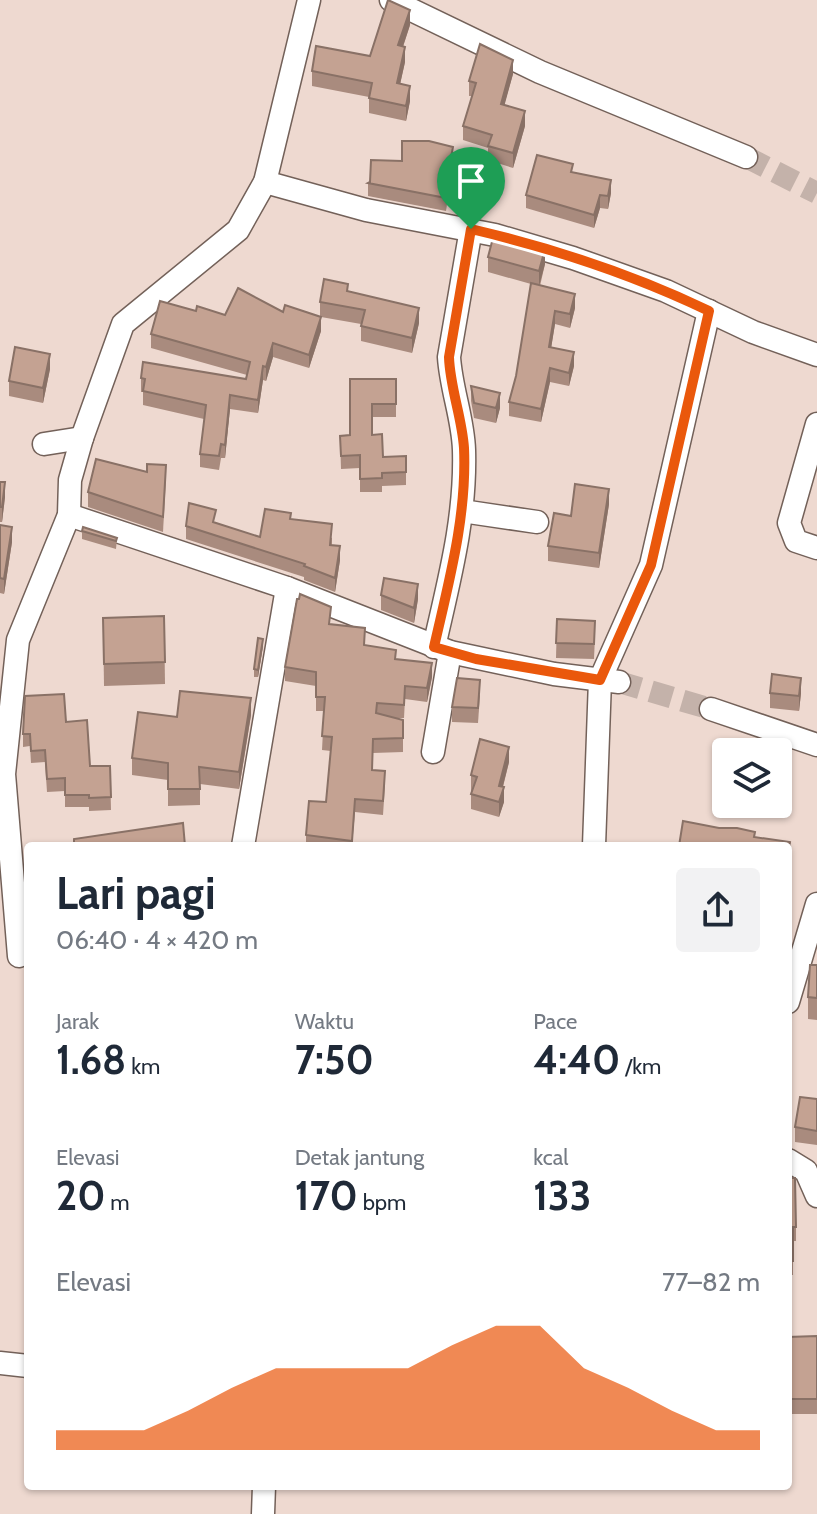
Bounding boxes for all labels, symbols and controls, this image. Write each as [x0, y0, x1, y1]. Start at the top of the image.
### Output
pin [437, 147, 505, 229]
icon: arrive [449, 159, 493, 203]
map controls [712, 738, 792, 818]
button: layers [712, 738, 792, 818]
text: Lari pagi [56, 867, 216, 920]
button: share [676, 868, 760, 952]
text: 06:40 · 4 × 420 m [56, 924, 258, 956]
text: Jarak [56, 1008, 99, 1035]
text: Waktu [295, 1008, 354, 1035]
text: Pace [533, 1008, 577, 1035]
text: 1.68 [56, 1035, 126, 1084]
text: 7:50 [295, 1035, 374, 1084]
text: 4:40 [533, 1035, 620, 1084]
text: km [126, 1053, 160, 1080]
text: /km [620, 1053, 661, 1080]
text: Elevasi [56, 1144, 119, 1171]
text: Detak jantung [295, 1144, 424, 1171]
text: kcal [533, 1144, 568, 1171]
text: 20 [56, 1171, 105, 1220]
text: 170 [295, 1171, 358, 1220]
text: 133 [533, 1171, 591, 1220]
text: m [105, 1189, 130, 1216]
text: bpm [358, 1189, 406, 1216]
text: Elevasi [56, 1266, 131, 1298]
text: 77–82 m [662, 1266, 760, 1298]

